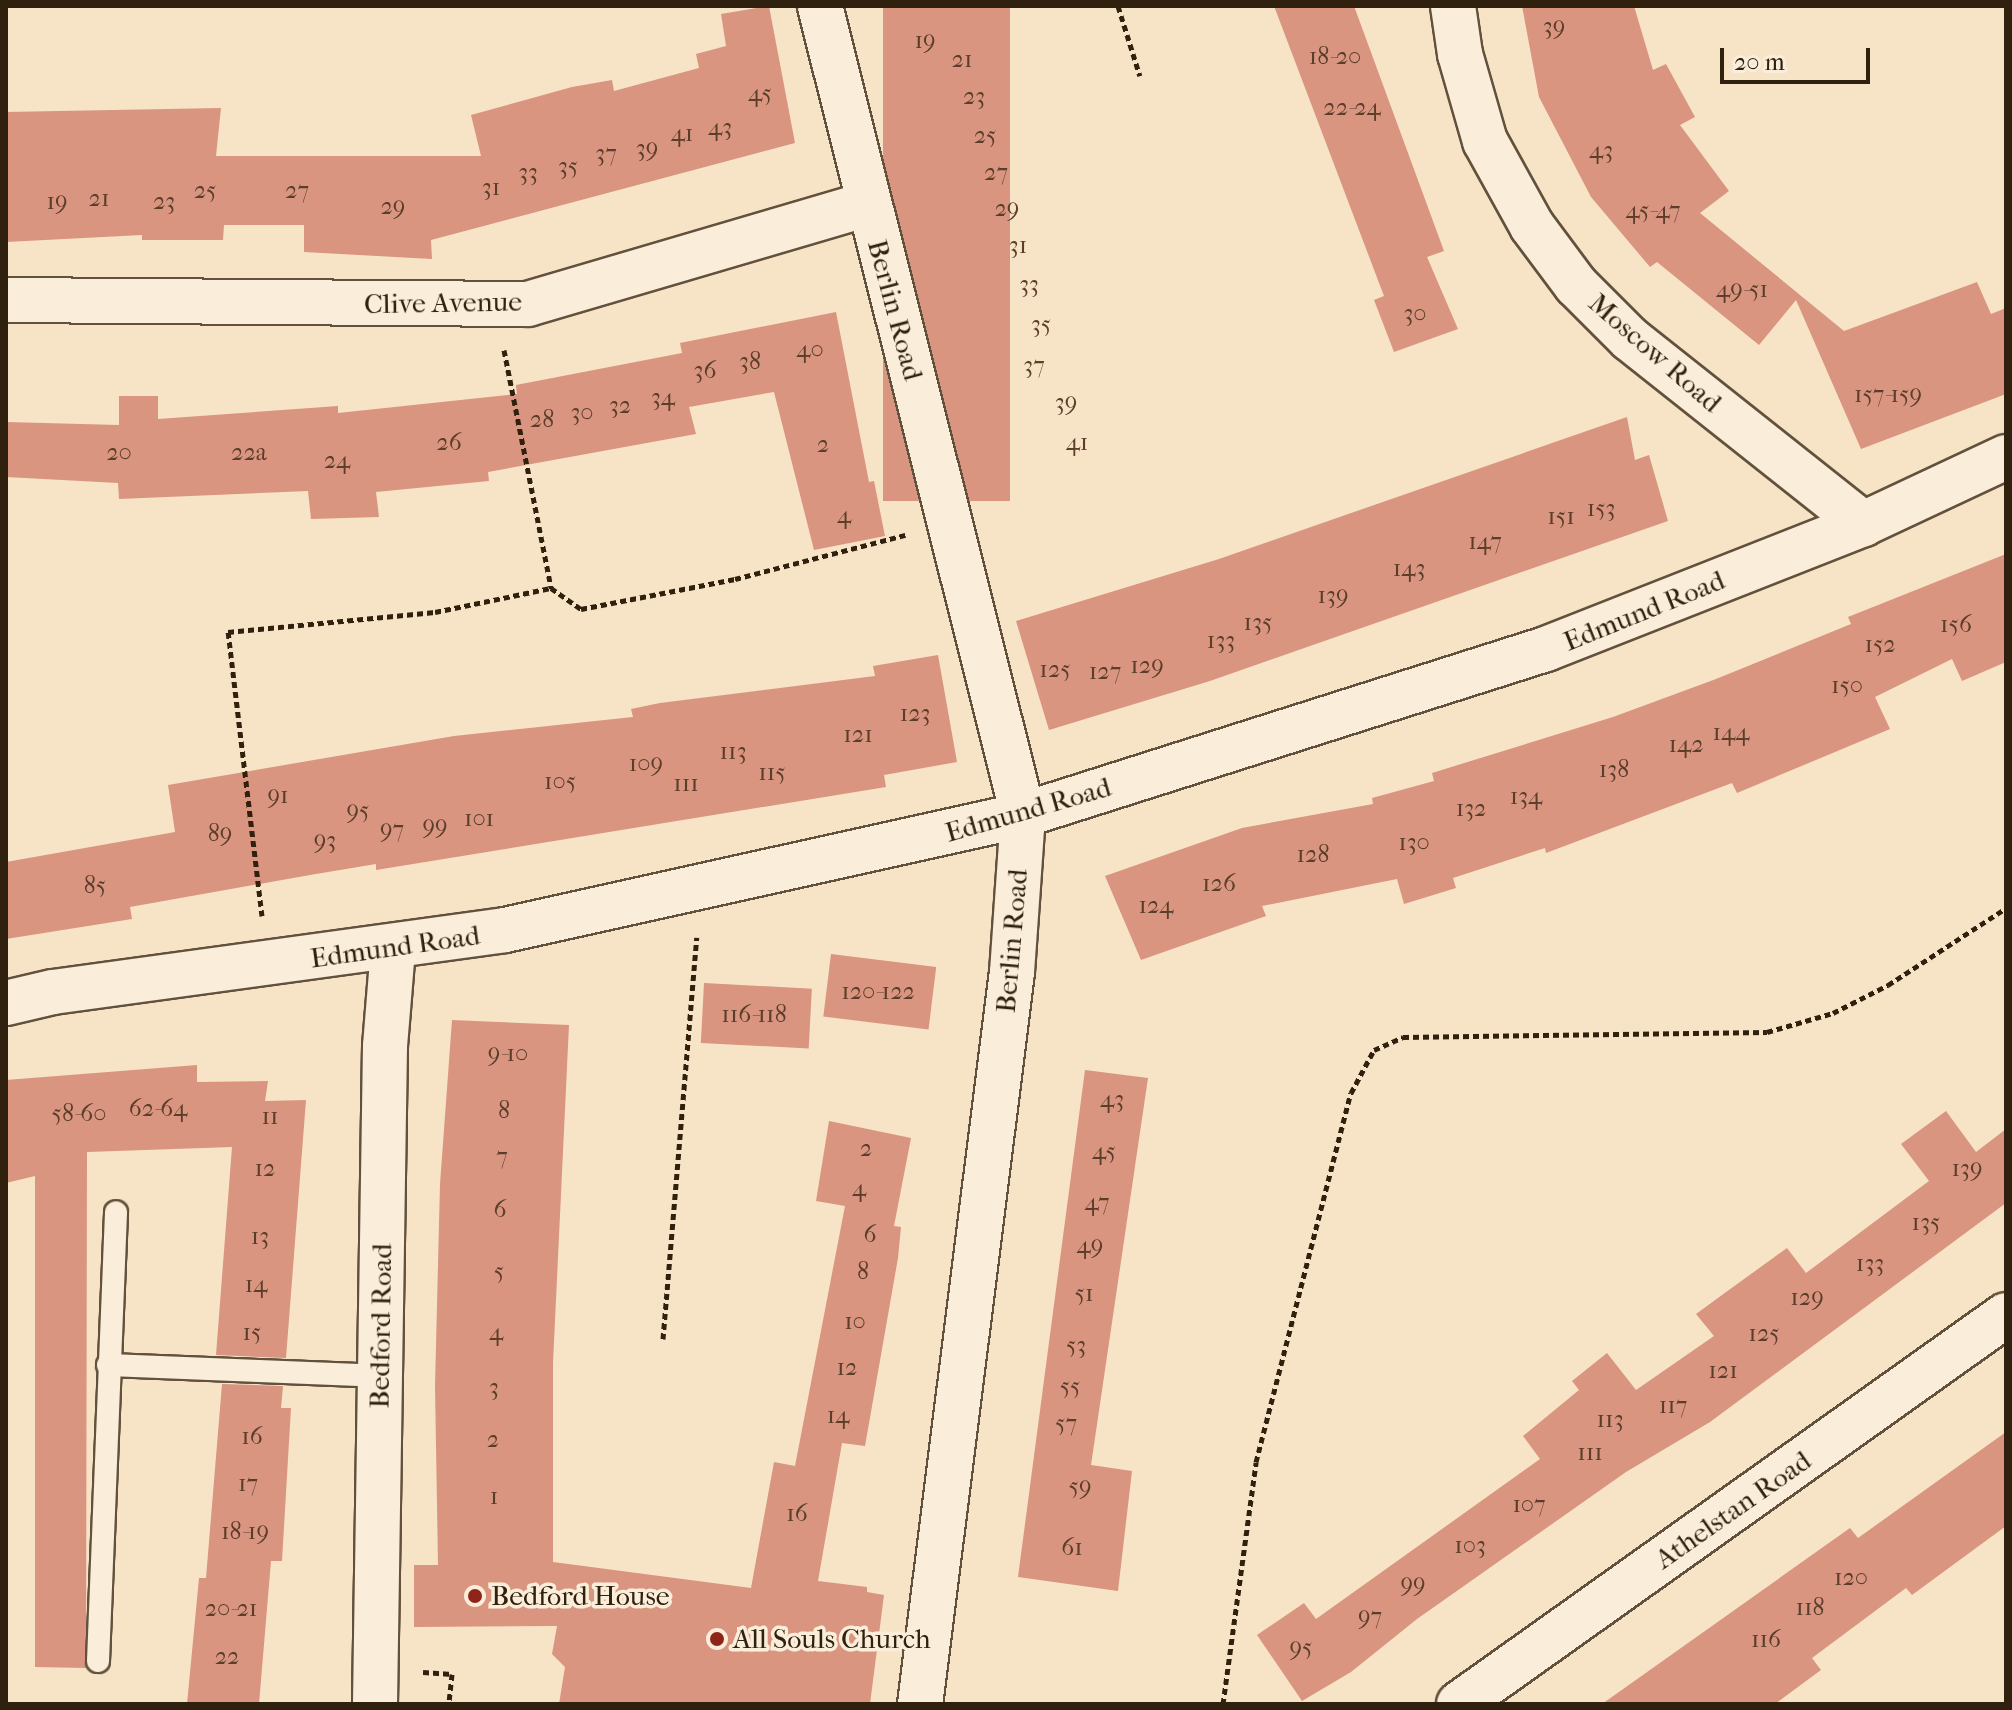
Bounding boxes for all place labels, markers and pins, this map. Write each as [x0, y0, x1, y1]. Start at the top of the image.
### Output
place label: Bedford House [491, 1579, 670, 1613]
marker: Bedford House [466, 1587, 484, 1605]
place label: All Souls Church [733, 1622, 931, 1656]
marker: All Souls Church [708, 1630, 726, 1648]

